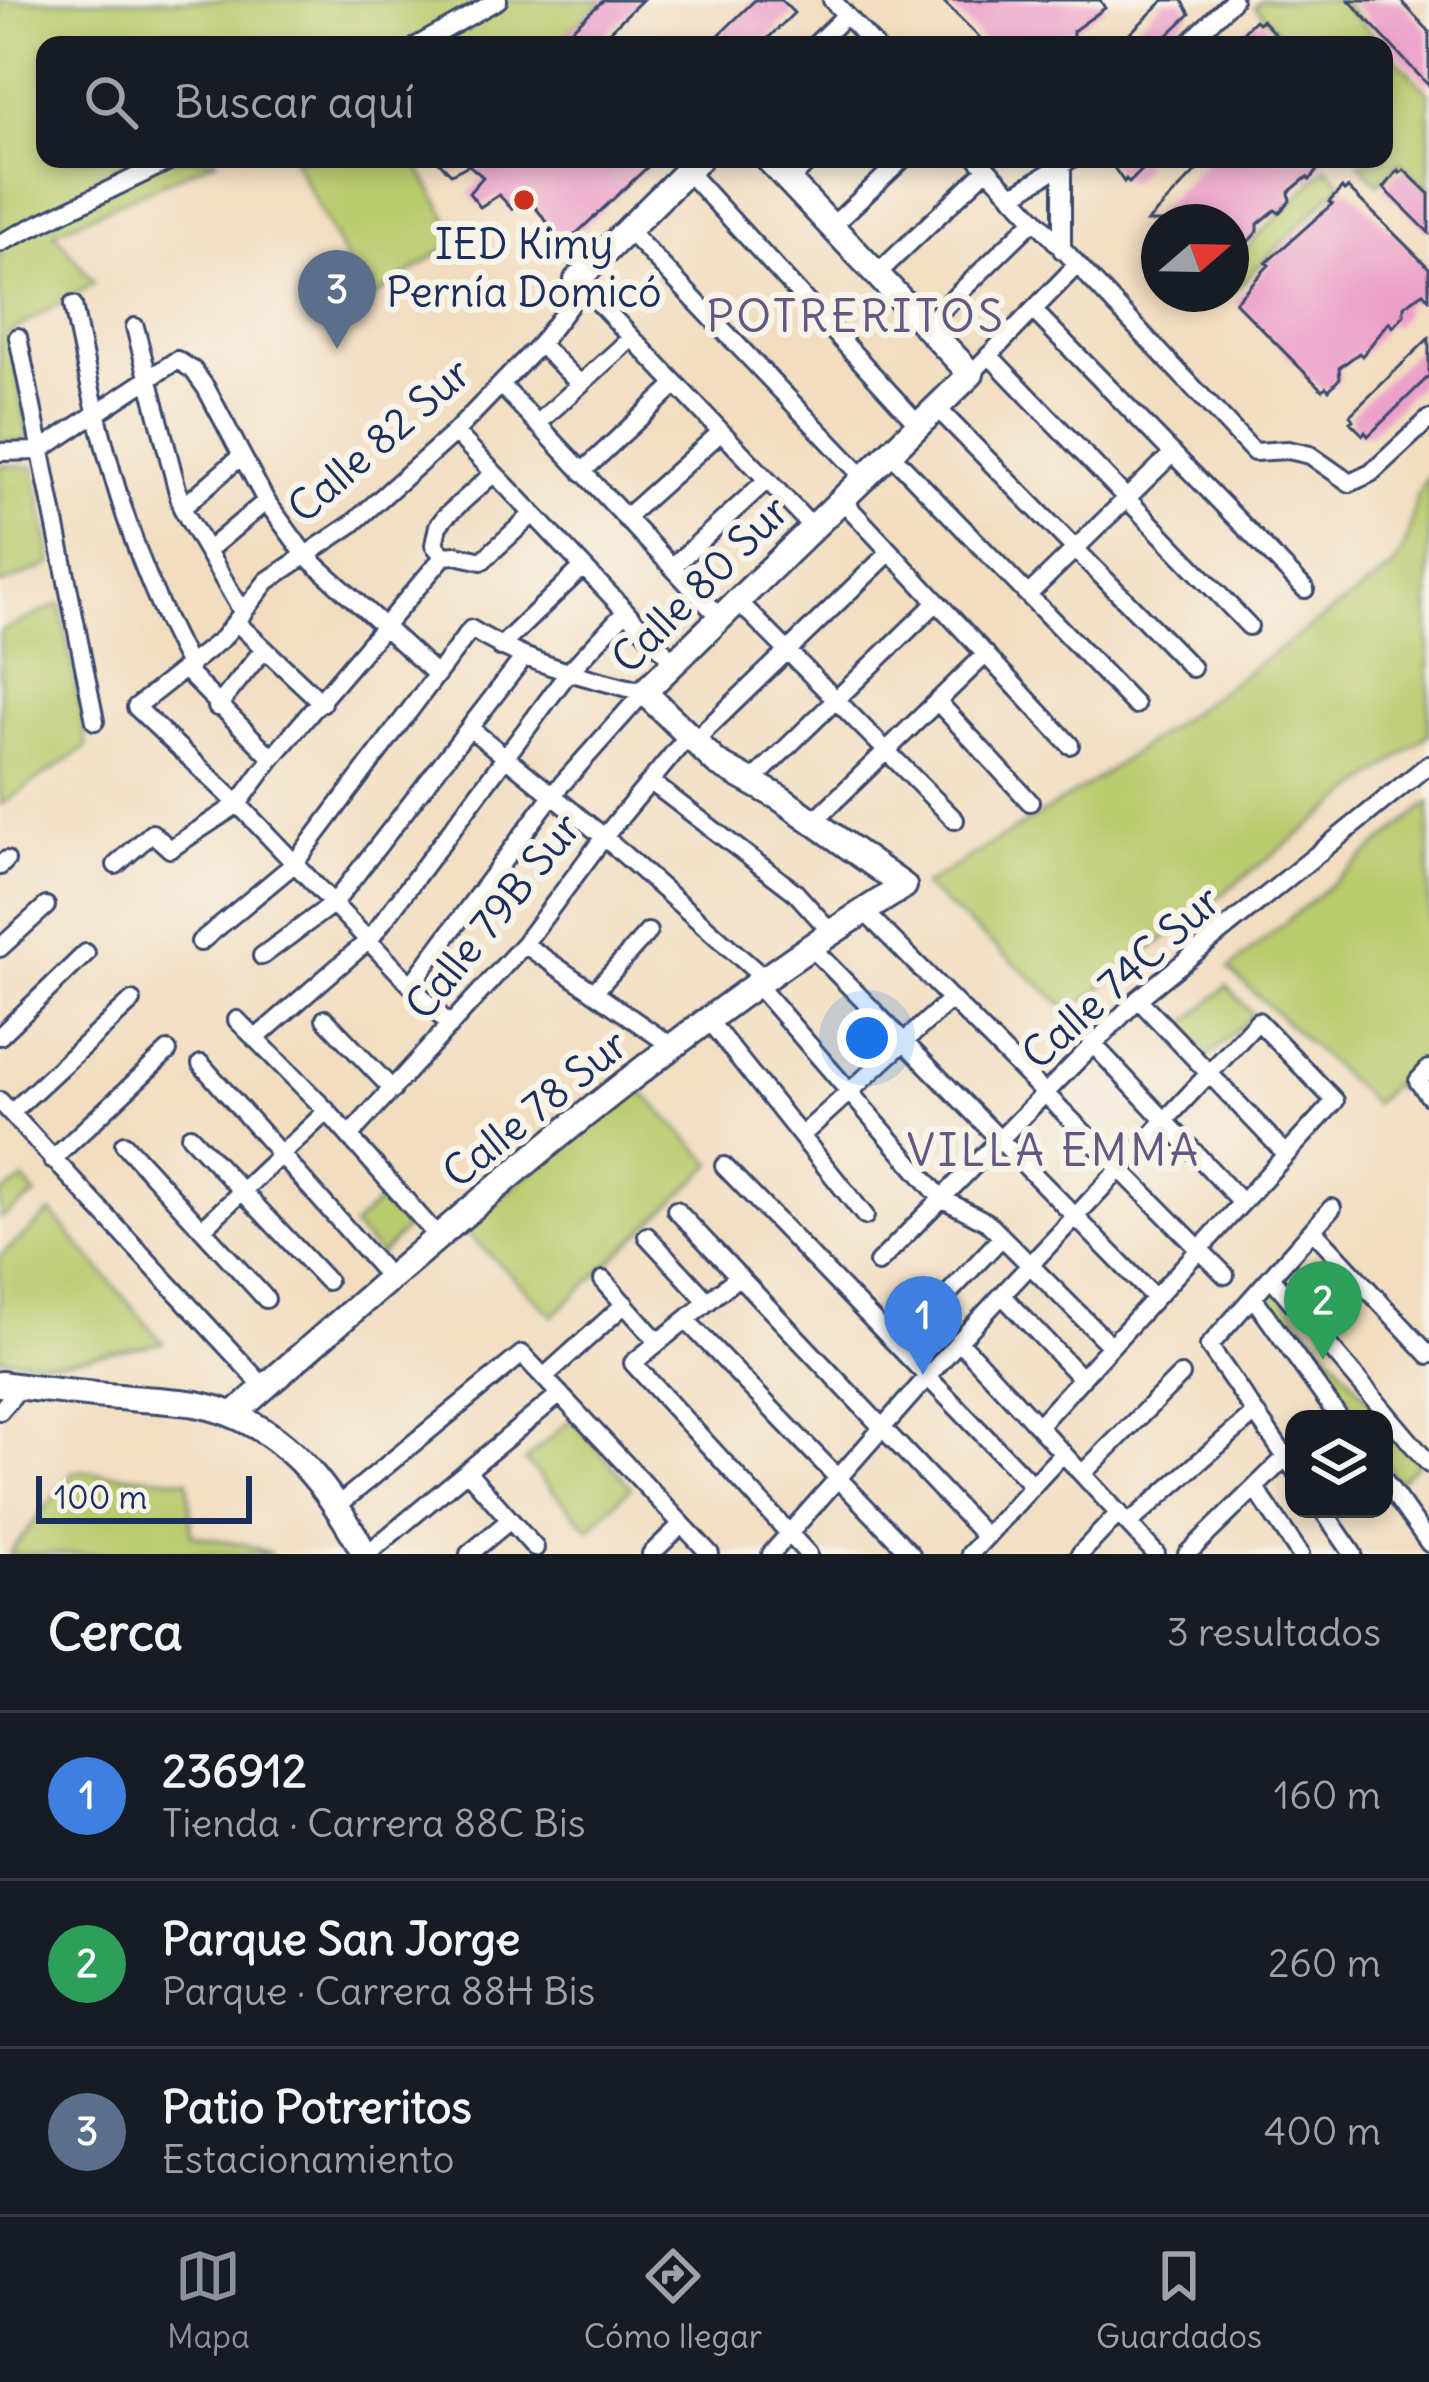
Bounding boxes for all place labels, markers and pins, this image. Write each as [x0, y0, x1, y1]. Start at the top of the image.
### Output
marker: IED Kimy Pernía Domicó [511, 187, 537, 213]
place label: IED Kimy Pernía Domicó [386, 218, 662, 318]
pin: 3 [298, 250, 376, 349]
pin: 2 [1284, 1261, 1362, 1360]
pin: 1 [884, 1276, 962, 1375]

